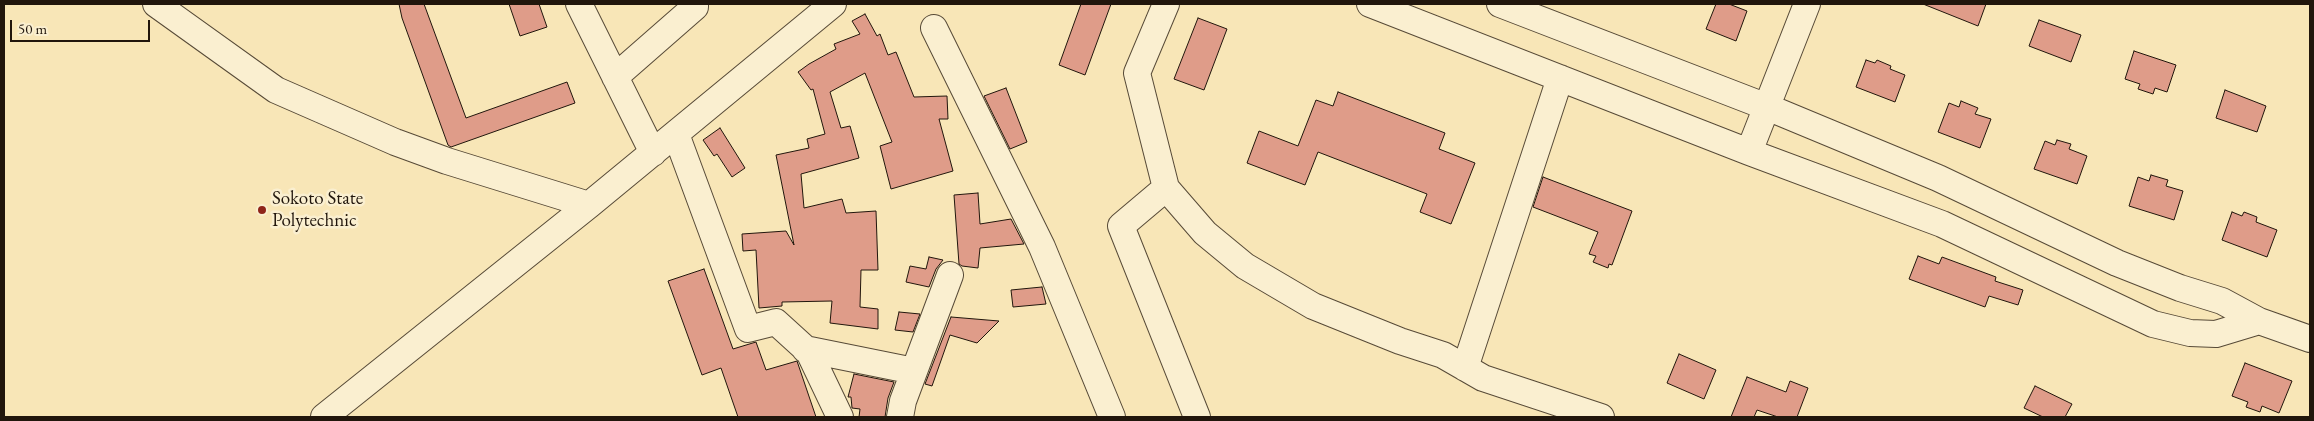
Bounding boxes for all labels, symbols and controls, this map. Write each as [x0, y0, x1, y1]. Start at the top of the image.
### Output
scale bar [12, 10, 152, 42]
text: 50 m [18, 19, 47, 38]
place label: Sokoto State Polytechnic [272, 188, 363, 232]
marker: Sokoto State Polytechnic [256, 204, 268, 216]

